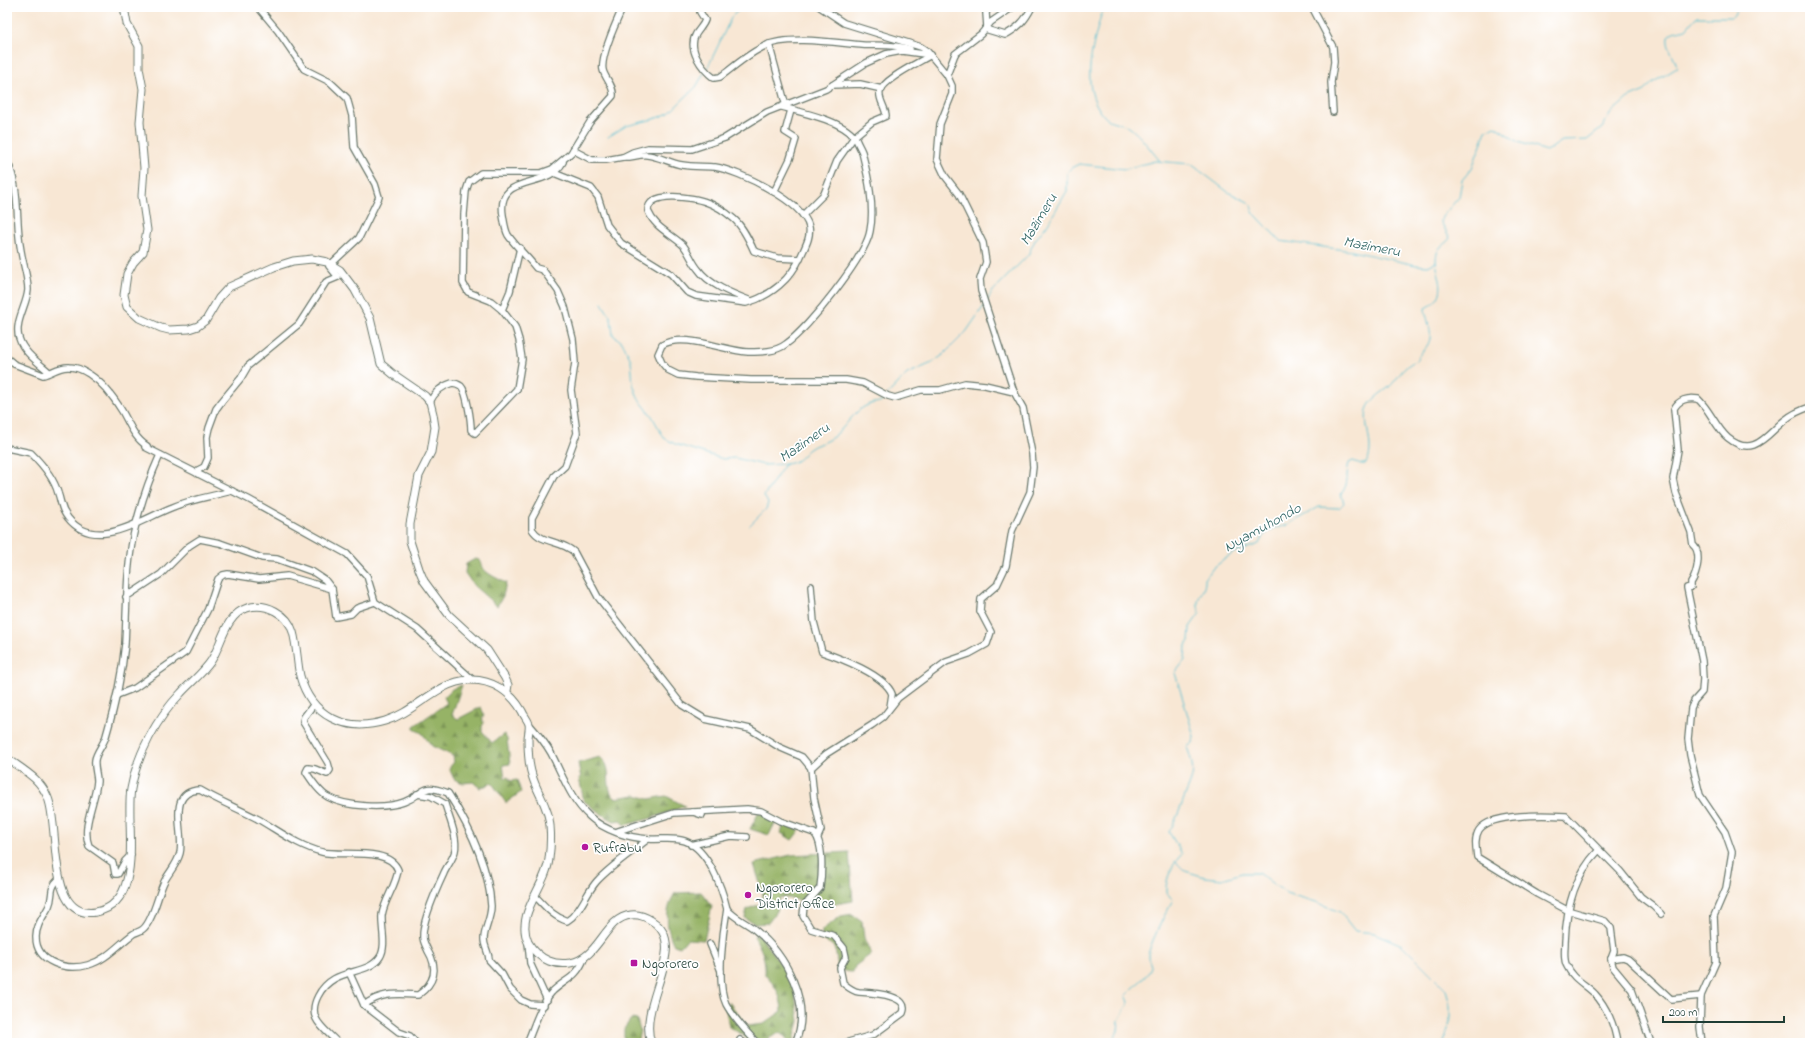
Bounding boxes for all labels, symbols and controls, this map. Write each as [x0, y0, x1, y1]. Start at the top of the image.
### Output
water label: Mazimeru [1015, 189, 1063, 250]
water label: Mazimeru [1341, 231, 1403, 263]
water label: Mazimeru [775, 417, 835, 468]
water label: Nyamuhondo [1220, 497, 1307, 559]
place label: Rufrabu [593, 838, 642, 859]
marker: Rufrabu [580, 842, 590, 852]
place label: Ngororero District Office [755, 878, 835, 915]
marker: Ngororero District Office [743, 890, 753, 900]
place label: Ngororero [642, 954, 699, 976]
marker: Ngororero [629, 958, 639, 968]
scale bar [1663, 998, 1784, 1024]
text: 200 m [1669, 1004, 1698, 1022]

